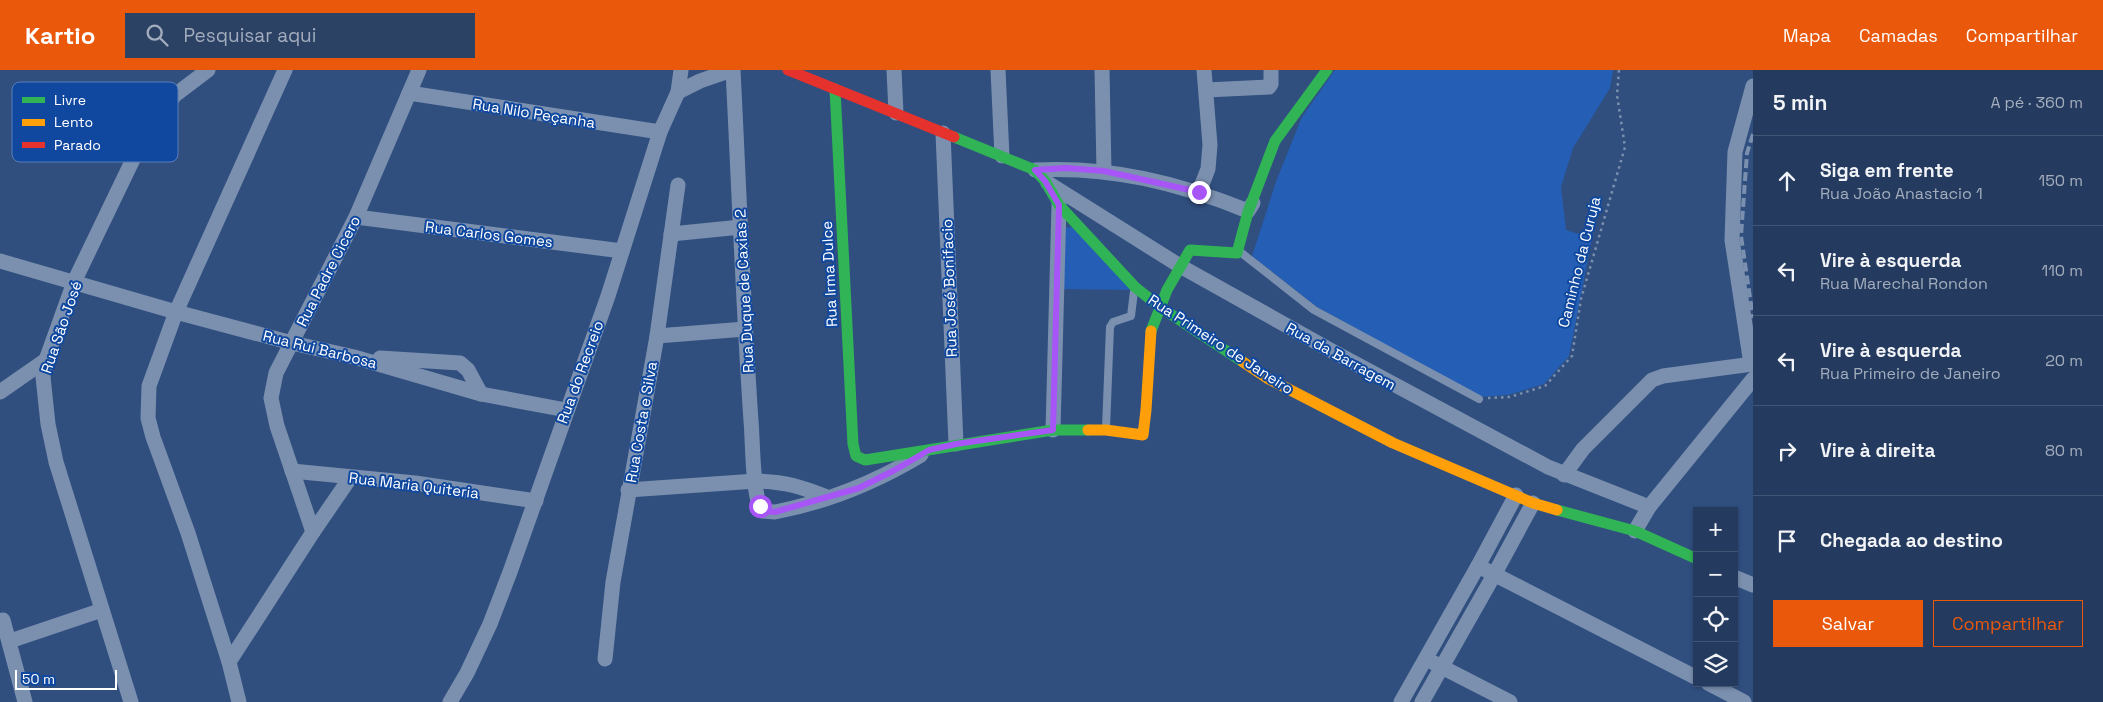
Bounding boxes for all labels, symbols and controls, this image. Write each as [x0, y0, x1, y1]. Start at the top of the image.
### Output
search box [125, 13, 475, 58]
text: Kartio [25, 20, 95, 51]
icon: search [143, 21, 171, 49]
text: Pesquisar aqui [183, 23, 316, 48]
text: Mapa [1783, 24, 1831, 47]
text: Camadas [1859, 24, 1938, 47]
text: Compartilhar [1966, 24, 2078, 47]
legend [12, 82, 178, 162]
text: 5 min [1773, 89, 1827, 116]
text: Livre [54, 91, 86, 109]
text: A pé · 360 m [1990, 92, 2083, 113]
street label: Rua Nilo Peçanha [471, 94, 597, 132]
text: Lento [54, 113, 93, 131]
text: Parado [54, 136, 101, 154]
text: Siga em frente [1820, 158, 1954, 183]
icon: ahead [1773, 167, 1801, 195]
text: 150 m [2039, 170, 2083, 191]
route end [1188, 181, 1211, 204]
text: Rua João Anastacio 1 [1820, 183, 1983, 204]
street label: Caminho da Curuja [1554, 194, 1605, 330]
street label: Rua Duque de Caxias 2 [730, 208, 758, 374]
street label: Rua Padre Cicero [292, 212, 364, 330]
street label: Rua Carlos Gomes [424, 217, 554, 251]
street label: Rua José Bonifacio [937, 218, 961, 358]
street label: Rua Irma Dulce [817, 220, 841, 328]
text: Vire à esquerda [1820, 248, 1962, 273]
icon: left [1773, 257, 1801, 285]
text: 110 m [2041, 260, 2083, 281]
text: Rua Marechal Rondon [1820, 273, 1988, 294]
street label: Rua São José [36, 278, 86, 376]
street label: Rua Primeiro de Janeiro [1145, 290, 1297, 398]
street label: Rua do Recreio [553, 318, 607, 426]
street label: Rua da Barragem [1283, 318, 1399, 394]
street label: Rua Rui Barbosa [261, 326, 379, 372]
text: Vire à esquerda [1820, 338, 1962, 363]
icon: left [1773, 347, 1801, 375]
text: 20 m [2045, 350, 2083, 371]
street label: Rua Costa e Silva [621, 359, 661, 484]
text: Rua Primeiro de Janeiro [1820, 363, 2001, 384]
icon: right [1773, 437, 1801, 465]
text: Vire à direita [1820, 438, 1936, 463]
text: 80 m [2045, 440, 2083, 461]
street label: Rua Maria Quiteria [348, 468, 480, 502]
route start [749, 495, 772, 518]
map controls [1693, 507, 1738, 687]
button: + [1693, 507, 1738, 552]
icon: arrive [1773, 527, 1801, 555]
text: Chegada ao destino [1820, 528, 2003, 553]
button: − [1693, 552, 1738, 597]
button: locate [1693, 597, 1738, 642]
button: Salvar [1773, 600, 1923, 647]
button: Compartilhar [1933, 600, 2083, 647]
button: layers [1693, 642, 1738, 687]
scale bar [15, 667, 118, 690]
text: 50 m [22, 670, 55, 688]

